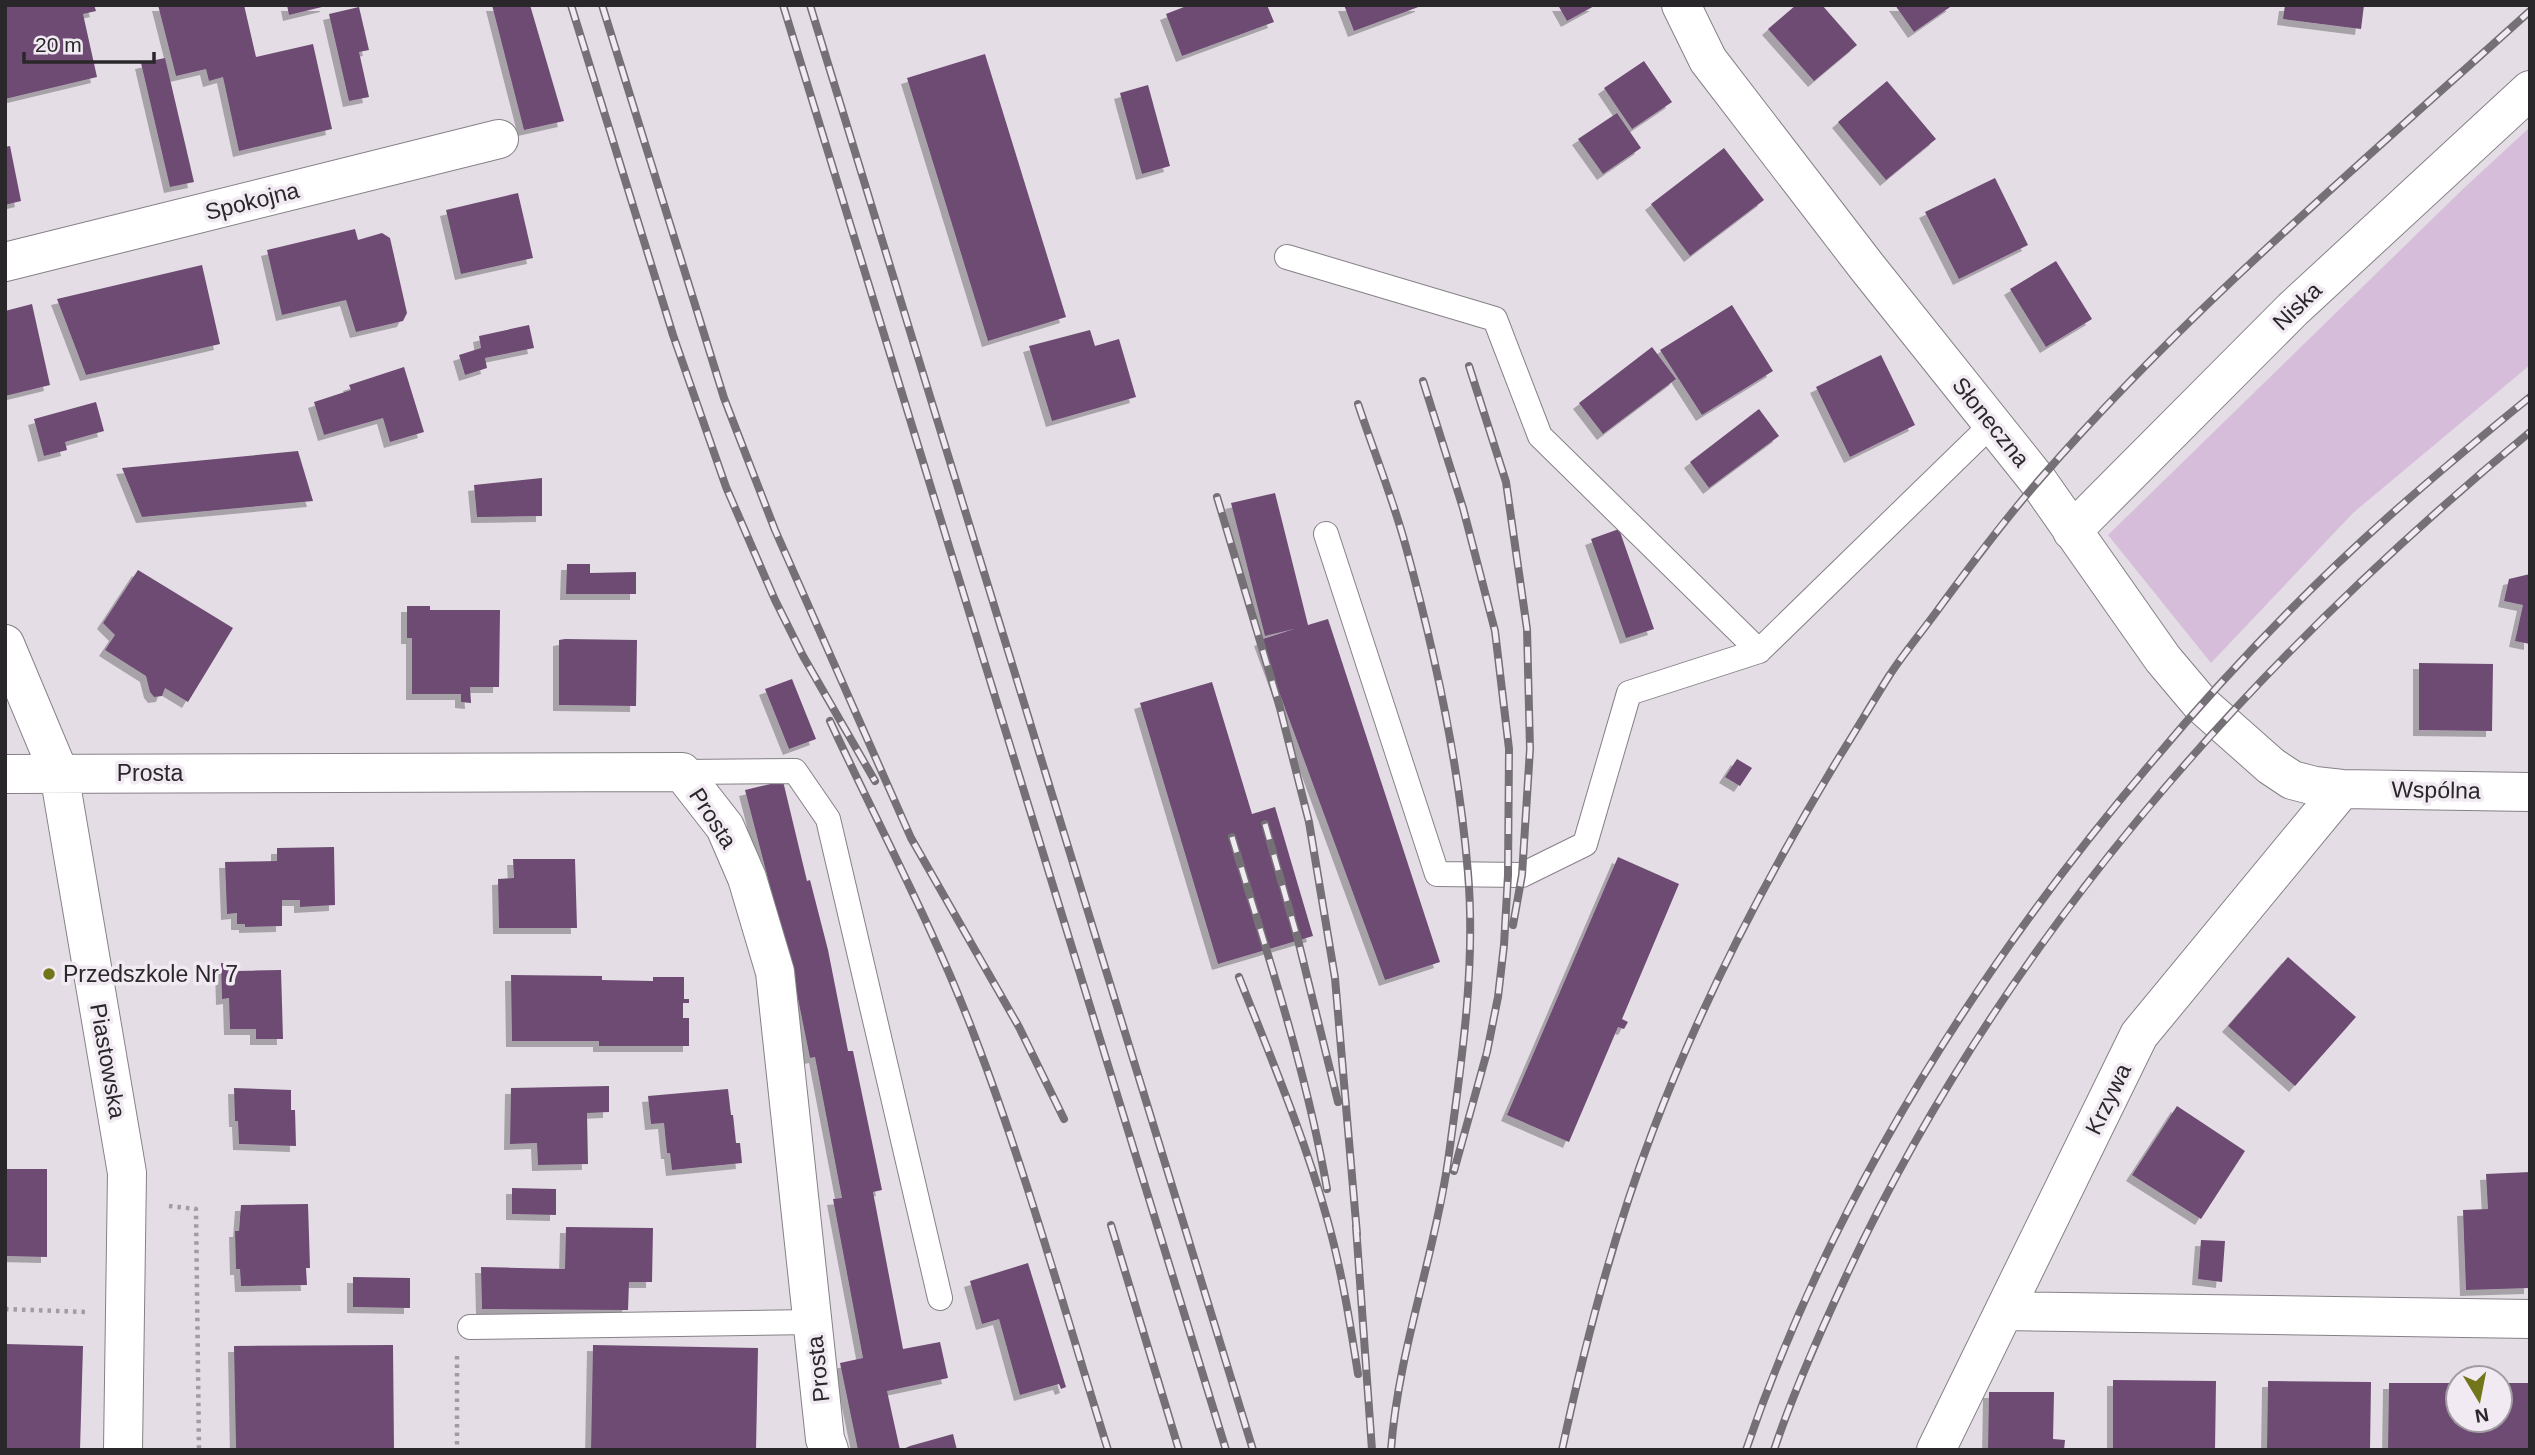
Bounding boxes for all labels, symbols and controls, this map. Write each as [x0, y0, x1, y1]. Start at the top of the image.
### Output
scale bar [24, 21, 154, 65]
text: 20 m [35, 33, 82, 56]
street label: Spokojna [202, 177, 302, 225]
street label: Niska [2267, 277, 2327, 335]
street label: Słoneczna [1947, 372, 2035, 472]
street label: Prosta [117, 760, 183, 786]
street label: Wspólna [2391, 776, 2481, 804]
street label: Prosta [684, 783, 742, 853]
place label: Przedszkole Nr 7 [63, 961, 238, 987]
marker: Przedszkole Nr 7 [41, 966, 57, 982]
street label: Piastowska [85, 1001, 131, 1121]
street label: Krzywa [2080, 1059, 2136, 1139]
street label: Prosta [802, 1334, 834, 1403]
north arrow [2444, 1364, 2514, 1434]
text: N [2473, 1404, 2490, 1427]

